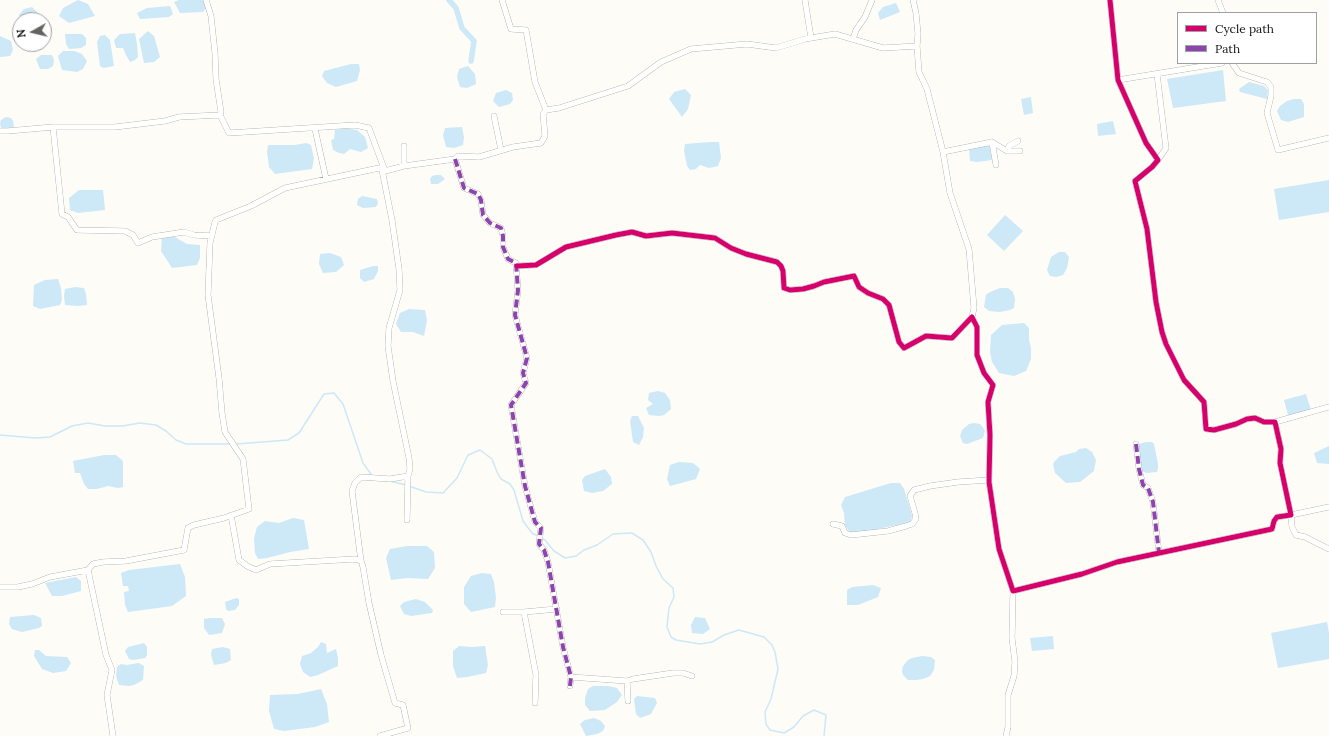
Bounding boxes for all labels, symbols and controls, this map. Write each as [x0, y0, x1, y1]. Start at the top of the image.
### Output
north arrow [12, 12, 52, 52]
legend [1177, 12, 1317, 64]
text: Cycle path [1215, 21, 1274, 36]
text: N [14, 28, 29, 39]
text: Path [1215, 41, 1240, 56]

